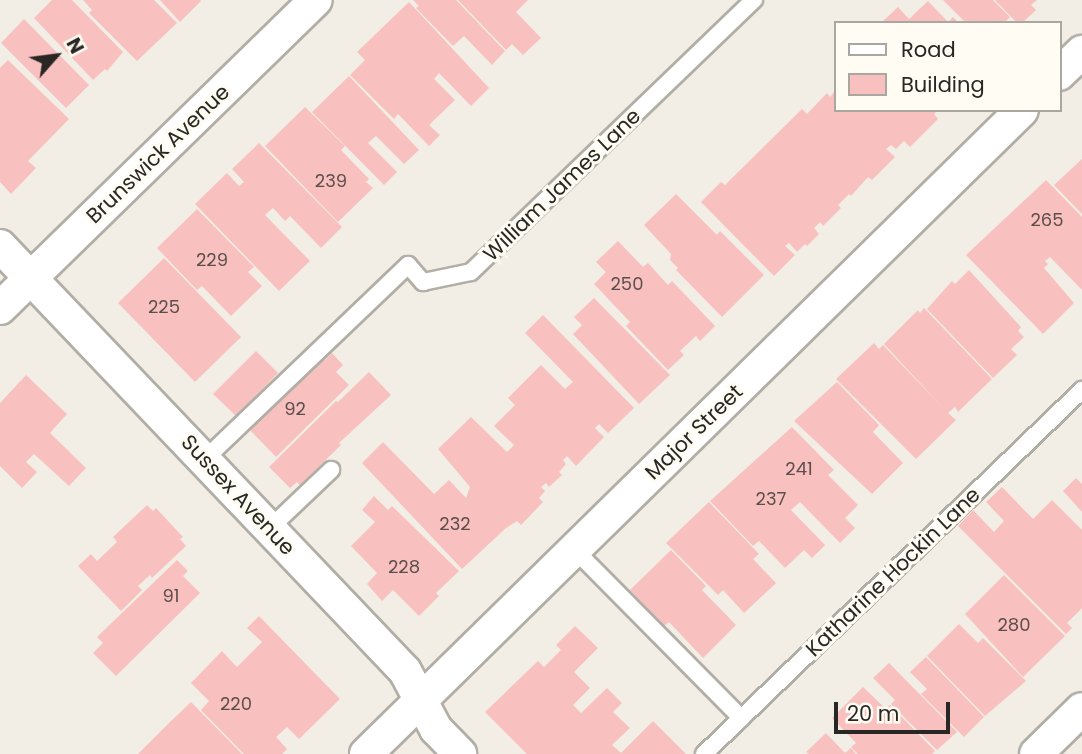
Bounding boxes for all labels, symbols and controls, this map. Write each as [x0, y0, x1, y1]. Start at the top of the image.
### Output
north arrow [21, 21, 91, 91]
legend [834, 21, 1061, 112]
text: N [60, 33, 90, 59]
text: Road [901, 35, 956, 64]
text: Building [901, 70, 985, 99]
street label: Brunswick Avenue [81, 79, 235, 229]
street label: William James Lane [478, 103, 646, 267]
house number: 239 [315, 170, 347, 192]
house number: 265 [1030, 209, 1064, 231]
house number: 229 [196, 249, 228, 271]
house number: 250 [611, 273, 643, 295]
house number: 225 [148, 296, 180, 318]
street label: Major Street [640, 379, 748, 485]
house number: 92 [284, 398, 306, 420]
street label: Sussex Avenue [176, 430, 300, 560]
house number: 241 [785, 458, 813, 480]
street label: Katharine Hockin Lane [801, 482, 985, 662]
house number: 237 [756, 488, 786, 510]
house number: 232 [439, 513, 471, 535]
house number: 228 [388, 556, 420, 578]
house number: 91 [162, 585, 180, 607]
house number: 280 [997, 614, 1031, 636]
scale bar [837, 688, 953, 732]
house number: 220 [220, 693, 252, 715]
text: 20 m [847, 699, 900, 728]

